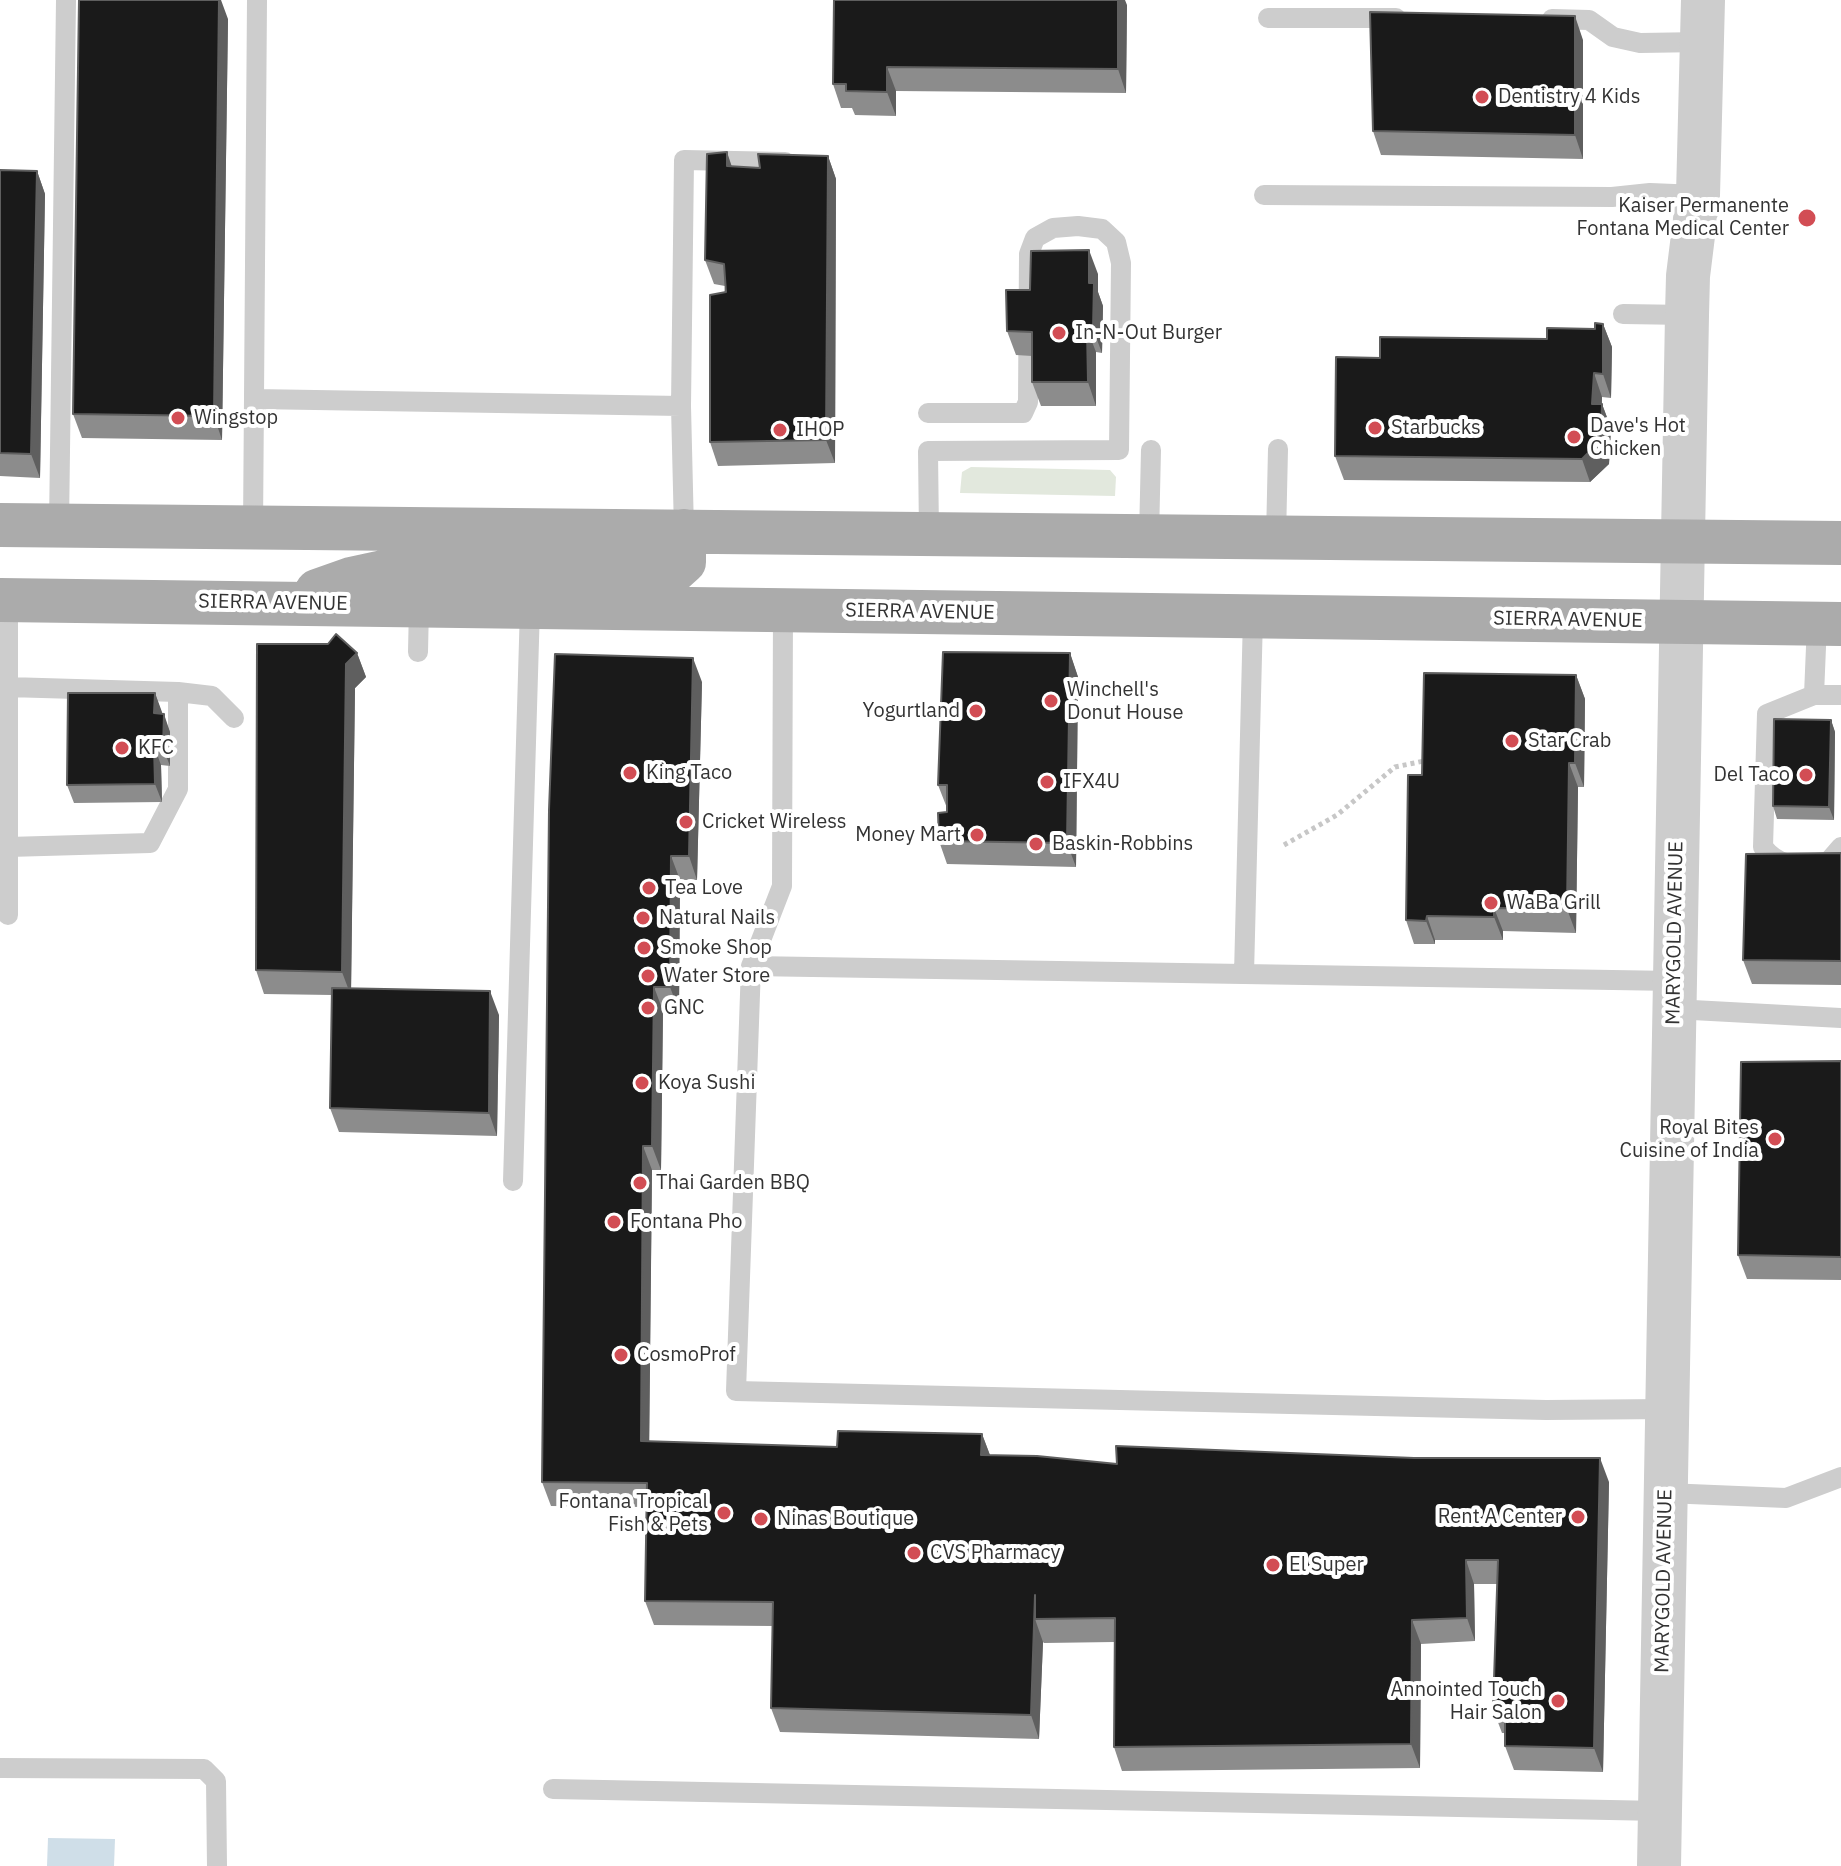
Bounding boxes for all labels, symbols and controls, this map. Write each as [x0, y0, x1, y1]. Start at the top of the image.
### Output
place label: Dentistry 4 Kids [1498, 85, 1640, 109]
marker: Dentistry 4 Kids [1473, 88, 1491, 106]
place label: Kaiser Permanente Fontana Medical Center [1577, 194, 1789, 241]
marker: Kaiser Permanente Fontana Medical Center [1796, 207, 1818, 229]
place label: In-N-Out Burger [1075, 321, 1222, 345]
marker: In-N-Out Burger [1050, 324, 1068, 342]
place label: Wingstop [194, 406, 278, 430]
marker: Wingstop [169, 409, 187, 427]
place label: Dave's Hot Chicken [1590, 414, 1686, 461]
place label: Starbucks [1391, 416, 1481, 440]
place label: IHOP [796, 418, 844, 442]
marker: Starbucks [1366, 419, 1384, 437]
marker: IHOP [771, 421, 789, 439]
marker: Dave's Hot Chicken [1565, 428, 1583, 446]
street label: SIERRA AVENUE [198, 590, 348, 616]
street label: SIERRA AVENUE [845, 599, 995, 625]
street label: SIERRA AVENUE [1493, 607, 1643, 633]
place label: Winchell's Donut House [1067, 678, 1183, 725]
marker: Winchell's Donut House [1042, 692, 1060, 710]
place label: Yogurtland [863, 699, 960, 723]
marker: Yogurtland [967, 702, 985, 720]
place label: Star Crab [1528, 729, 1611, 753]
marker: Star Crab [1503, 732, 1521, 750]
place label: KFC [138, 736, 174, 760]
marker: KFC [113, 739, 131, 757]
place label: King Taco [646, 761, 732, 785]
place label: Del Taco [1714, 763, 1790, 787]
marker: King Taco [621, 764, 639, 782]
marker: Del Taco [1797, 766, 1815, 784]
place label: IFX4U [1063, 770, 1120, 794]
marker: IFX4U [1038, 773, 1056, 791]
place label: Cricket Wireless [702, 810, 847, 834]
marker: Cricket Wireless [677, 813, 695, 831]
place label: Money Mart [855, 823, 961, 847]
marker: Money Mart [968, 826, 986, 844]
place label: Baskin-Robbins [1052, 832, 1193, 856]
marker: Baskin-Robbins [1027, 835, 1045, 853]
street label: MARYGOLD AVENUE [1661, 841, 1689, 1025]
place label: Tea Love [665, 876, 743, 900]
marker: Tea Love [640, 879, 658, 897]
place label: WaBa Grill [1507, 891, 1601, 915]
marker: WaBa Grill [1482, 894, 1500, 912]
place label: Natural Nails [659, 906, 775, 930]
marker: Natural Nails [634, 909, 652, 927]
place label: Smoke Shop [660, 936, 772, 960]
marker: Smoke Shop [635, 939, 653, 957]
place label: Water Store [664, 964, 770, 988]
marker: Water Store [639, 967, 657, 985]
place label: GNC [664, 996, 704, 1020]
marker: GNC [639, 999, 657, 1017]
place label: Koya Sushi [658, 1071, 755, 1095]
marker: Koya Sushi [633, 1074, 651, 1092]
place label: Royal Bites Cuisine of India [1620, 1116, 1759, 1163]
marker: Royal Bites Cuisine of India [1766, 1130, 1784, 1148]
place label: Thai Garden BBQ [656, 1171, 810, 1195]
marker: Thai Garden BBQ [631, 1174, 649, 1192]
place label: Fontana Pho [630, 1210, 742, 1234]
marker: Fontana Pho [605, 1213, 623, 1231]
place label: CosmoProf [637, 1343, 736, 1367]
marker: CosmoProf [612, 1346, 630, 1364]
street label: MARYGOLD AVENUE [1650, 1489, 1678, 1673]
place label: Fontana Tropical Fish & Pets [559, 1490, 708, 1537]
marker: Fontana Tropical Fish & Pets [715, 1504, 733, 1522]
place label: Rent A Center [1438, 1505, 1562, 1529]
place label: Ninas Boutique [777, 1507, 914, 1531]
marker: Rent A Center [1569, 1508, 1587, 1526]
marker: Ninas Boutique [752, 1510, 770, 1528]
place label: CVS Pharmacy [930, 1541, 1060, 1565]
marker: CVS Pharmacy [905, 1544, 923, 1562]
place label: El Super [1289, 1553, 1364, 1577]
marker: El Super [1264, 1556, 1282, 1574]
place label: Annointed Touch Hair Salon [1391, 1678, 1542, 1725]
marker: Annointed Touch Hair Salon [1549, 1692, 1567, 1710]

